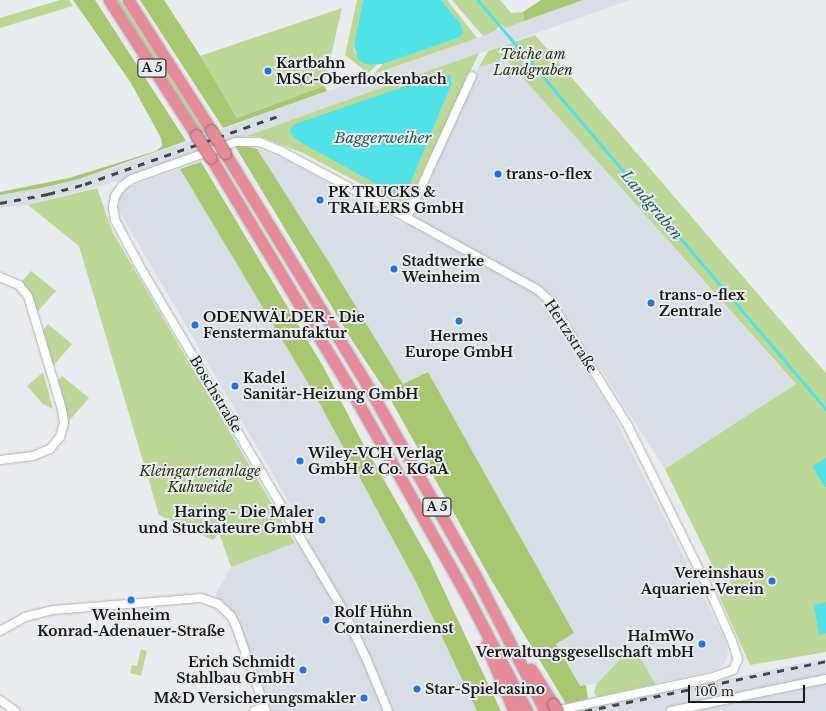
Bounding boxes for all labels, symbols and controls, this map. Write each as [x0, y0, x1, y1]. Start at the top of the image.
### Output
park label: Teiche am Landgraben [493, 46, 573, 78]
place label: Kartbahn MSC-Oberflockenbach [276, 55, 447, 88]
road number: A 5 [137, 57, 167, 79]
marker: Kartbahn MSC-Oberflockenbach [263, 66, 273, 76]
water label: Baggerweiher [335, 129, 431, 147]
place label: trans-o-flex [506, 166, 592, 182]
water label: Landgraben [618, 167, 686, 243]
marker: trans-o-flex [493, 169, 503, 179]
place label: PK TRUCKS & TRAILERS GmbH [328, 184, 464, 216]
marker: PK TRUCKS & TRAILERS GmbH [315, 195, 325, 205]
place label: Stadtwerke Weinheim [402, 253, 484, 286]
marker: Stadtwerke Weinheim [389, 264, 399, 274]
place label: trans-o-flex Zentrale [659, 287, 745, 320]
street label: Hertzstraße [541, 296, 601, 376]
marker: trans-o-flex Zentrale [646, 298, 656, 308]
place label: ODENWÄLDER - Die Fenstermanufaktur [203, 309, 365, 342]
marker: Hermes Europe GmbH [454, 316, 464, 326]
marker: ODENWÄLDER - Die Fenstermanufaktur [190, 320, 200, 330]
place label: Hermes Europe GmbH [405, 328, 513, 360]
street label: Boschstraße [186, 352, 246, 436]
place label: Kadel Sanitär-Heizung GmbH [243, 370, 419, 402]
marker: Kadel Sanitär-Heizung GmbH [230, 381, 240, 391]
place label: Wiley-VCH Verlag GmbH & Co. KGaA [308, 445, 449, 478]
marker: Wiley-VCH Verlag GmbH & Co. KGaA [295, 456, 305, 466]
park label: Kleingartenanlage Kuhweide [139, 463, 261, 496]
road number: A 5 [422, 496, 452, 518]
place label: Haring - Die Maler und Stuckateure GmbH [138, 504, 314, 536]
marker: Haring - Die Maler und Stuckateure GmbH [317, 515, 327, 525]
place label: Vereinshaus Aquarien-Verein [641, 565, 764, 598]
marker: Vereinshaus Aquarien-Verein [767, 576, 777, 586]
marker: Weinheim Konrad-Adenauer-Straße [126, 595, 136, 605]
place label: Rolf Hühn Containerdienst [334, 604, 454, 636]
place label: Weinheim Konrad-Adenauer-Straße [37, 607, 225, 640]
marker: Rolf Hühn Containerdienst [321, 615, 331, 625]
place label: HaImWo Verwaltungsgesellschaft mbH [476, 628, 694, 660]
marker: HaImWo Verwaltungsgesellschaft mbH [697, 639, 707, 649]
place label: Erich Schmidt Stahlbau GmbH [176, 654, 295, 686]
marker: Erich Schmidt Stahlbau GmbH [298, 665, 308, 675]
scale bar [690, 677, 807, 703]
place label: Star-Spielcasino [425, 681, 545, 697]
marker: Star-Spielcasino [412, 684, 422, 694]
text: 100 m [695, 684, 734, 699]
place label: M&D Versicherungsmakler [153, 690, 356, 706]
marker: M&D Versicherungsmakler [359, 693, 369, 703]

